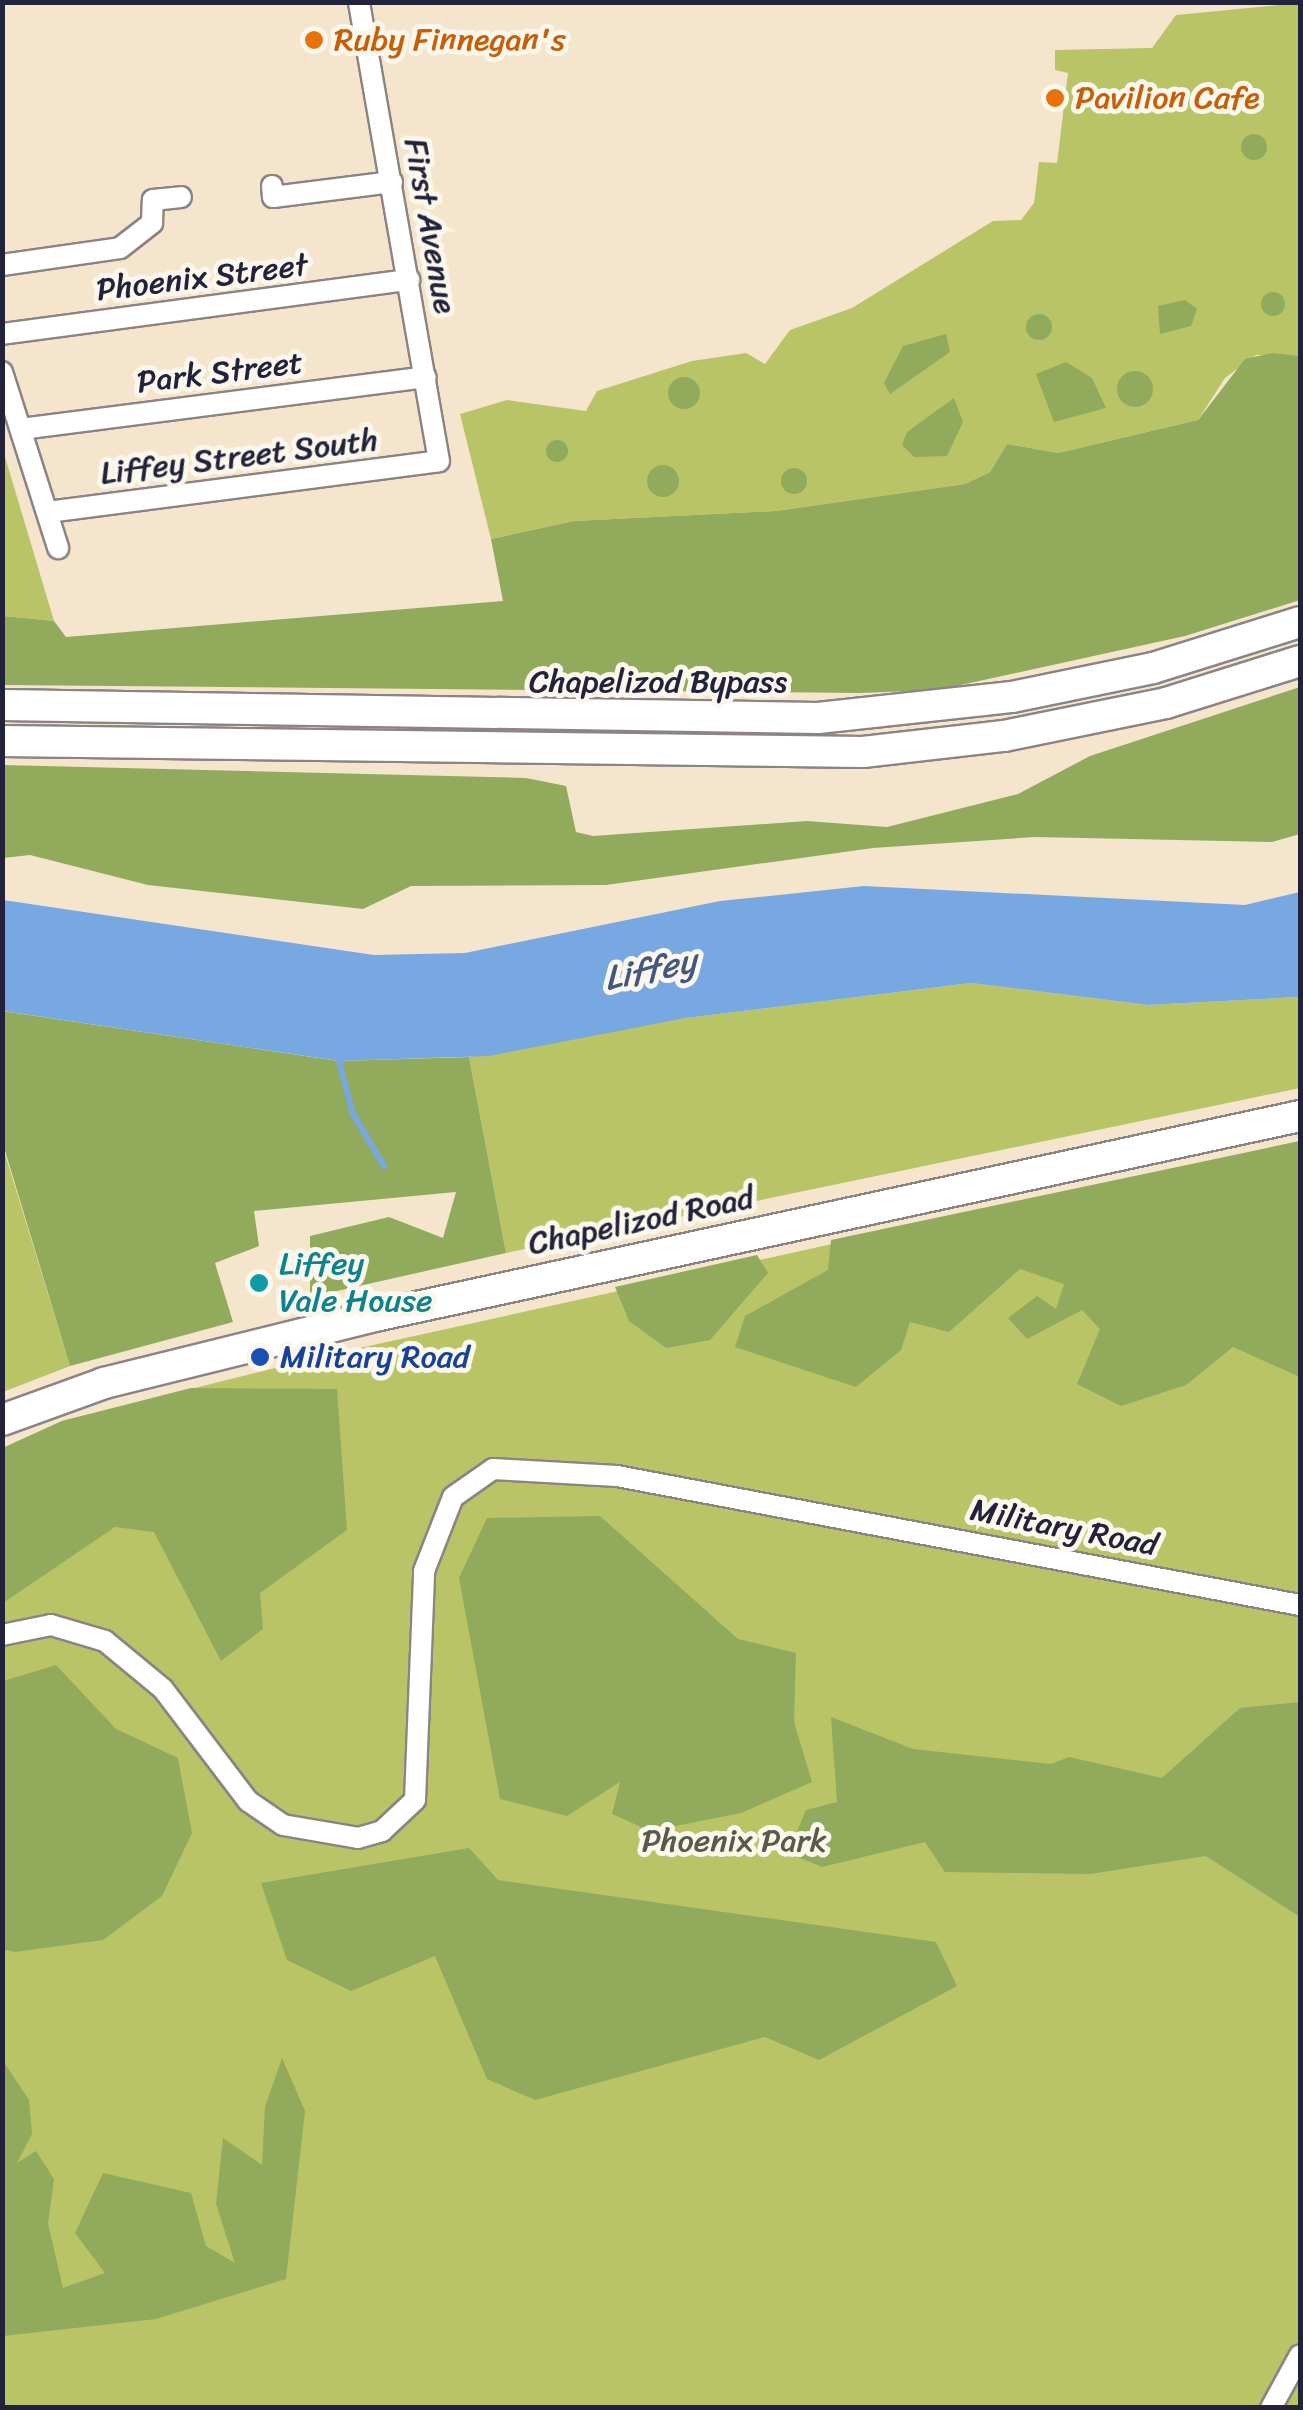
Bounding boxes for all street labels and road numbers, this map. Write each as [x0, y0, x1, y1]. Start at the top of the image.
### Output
street label: First Avenue [396, 135, 464, 317]
street label: Phoenix Street [94, 246, 310, 310]
street label: Park Street [135, 344, 305, 402]
street label: Liffey Street South [98, 421, 380, 493]
street label: Chapelizod Bypass [529, 663, 787, 701]
street label: Chapelizod Road [525, 1178, 757, 1264]
street label: Military Road [967, 1491, 1161, 1565]

